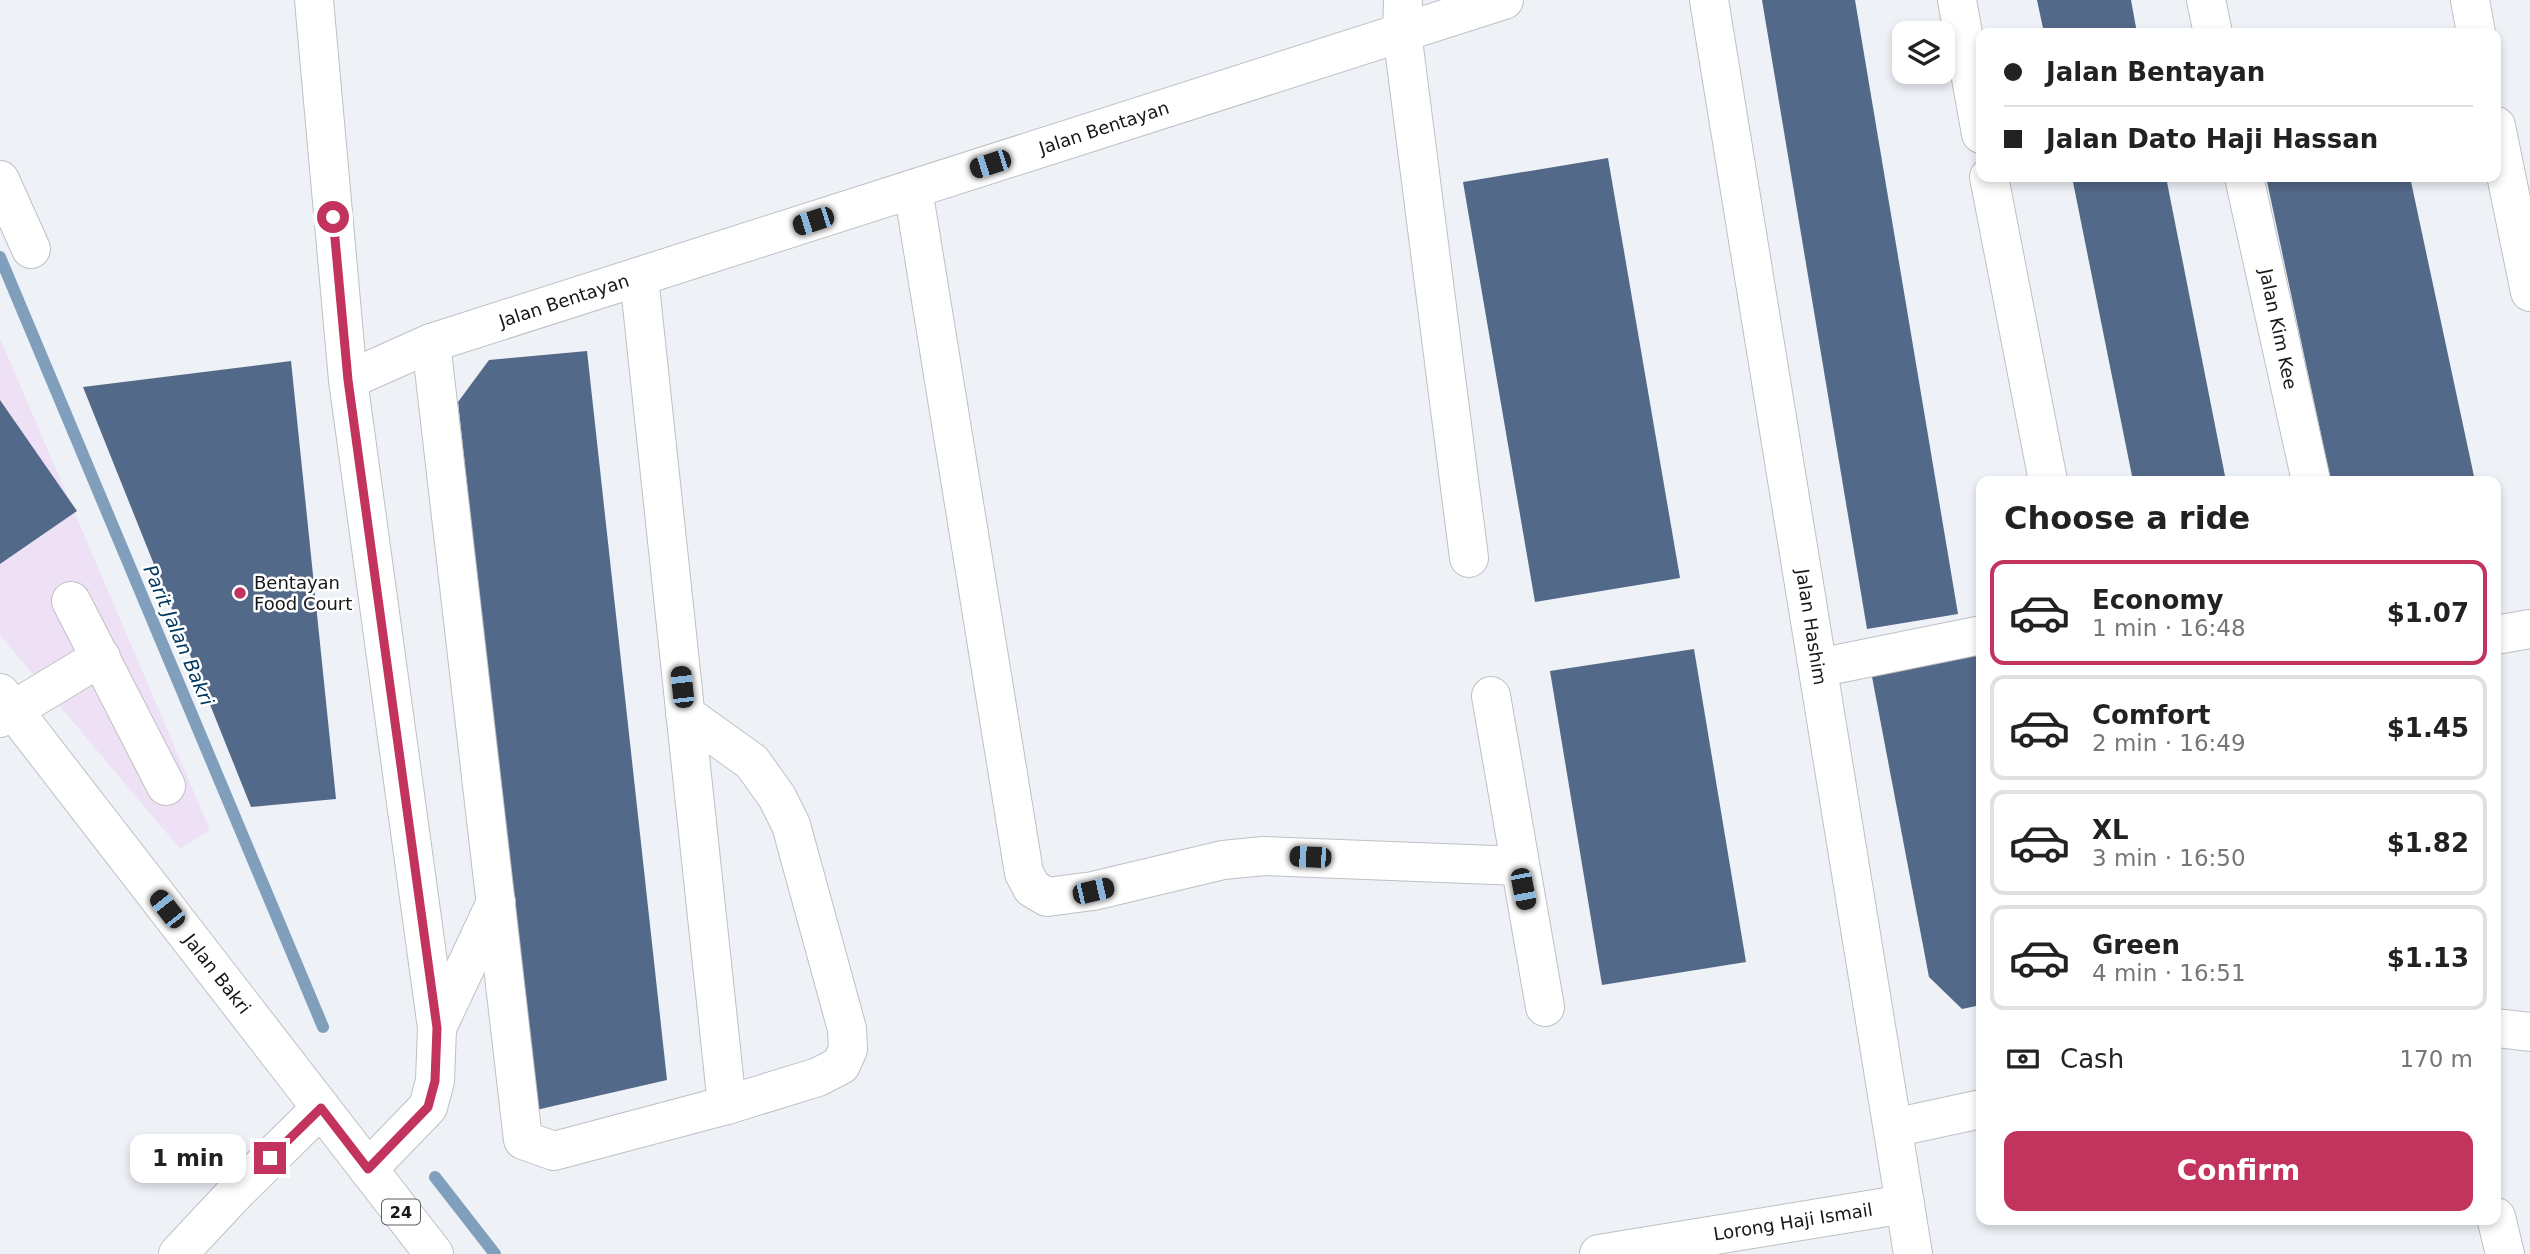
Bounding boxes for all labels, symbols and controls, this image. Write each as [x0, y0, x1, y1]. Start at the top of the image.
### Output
map controls [1892, 21, 1955, 84]
button: layers [1892, 21, 1955, 84]
text: Jalan Bentayan [2046, 57, 2265, 87]
street label: Jalan Bentayan [1035, 97, 1172, 159]
text: Jalan Dato Haji Hassan [2046, 124, 2378, 154]
car [967, 148, 1014, 180]
route start [317, 201, 349, 233]
car [790, 205, 837, 237]
street label: Jalan Kim Kee [2255, 266, 2302, 391]
street label: Jalan Bentayan [495, 270, 632, 332]
text: Choose a ride [2004, 499, 2250, 537]
water label: Parit Jalan Bakri [139, 561, 219, 709]
street label: Jalan Hashim [1792, 566, 1831, 687]
place label: Bentayan Food Court [254, 572, 352, 614]
icon: car [2008, 581, 2071, 644]
marker: Bentayan Food Court [232, 585, 248, 601]
text: Economy [2092, 585, 2223, 615]
text: $1.07 [2387, 598, 2469, 628]
text: 1 min · 16:48 [2092, 615, 2246, 641]
car [670, 665, 695, 709]
icon: car [2008, 696, 2071, 759]
text: Comfort [2092, 700, 2210, 730]
text: $1.45 [2387, 713, 2469, 743]
text: 2 min · 16:49 [2092, 730, 2246, 756]
icon: car [2008, 811, 2071, 874]
text: XL [2092, 815, 2129, 845]
text: $1.82 [2387, 828, 2469, 858]
text: 3 min · 16:50 [2092, 845, 2246, 871]
car [1289, 846, 1332, 868]
car [1509, 866, 1538, 912]
car [1071, 876, 1116, 906]
car [146, 886, 189, 932]
icon: car [2008, 926, 2071, 989]
street label: Jalan Bakri [179, 929, 255, 1018]
text: Green [2092, 930, 2180, 960]
text: $1.13 [2387, 943, 2469, 973]
text: 4 min · 16:51 [2092, 960, 2246, 986]
icon: cash [2004, 1040, 2042, 1078]
text: Cash [2060, 1044, 2124, 1074]
text: 170 m [2399, 1046, 2473, 1072]
button: Confirm [2004, 1131, 2473, 1211]
callout: 1 min [130, 1134, 246, 1182]
route end [254, 1142, 286, 1174]
text: 1 min [152, 1145, 224, 1171]
street label: Lorong Haji Ismail [1712, 1199, 1874, 1244]
road number: 24 [382, 1200, 420, 1224]

